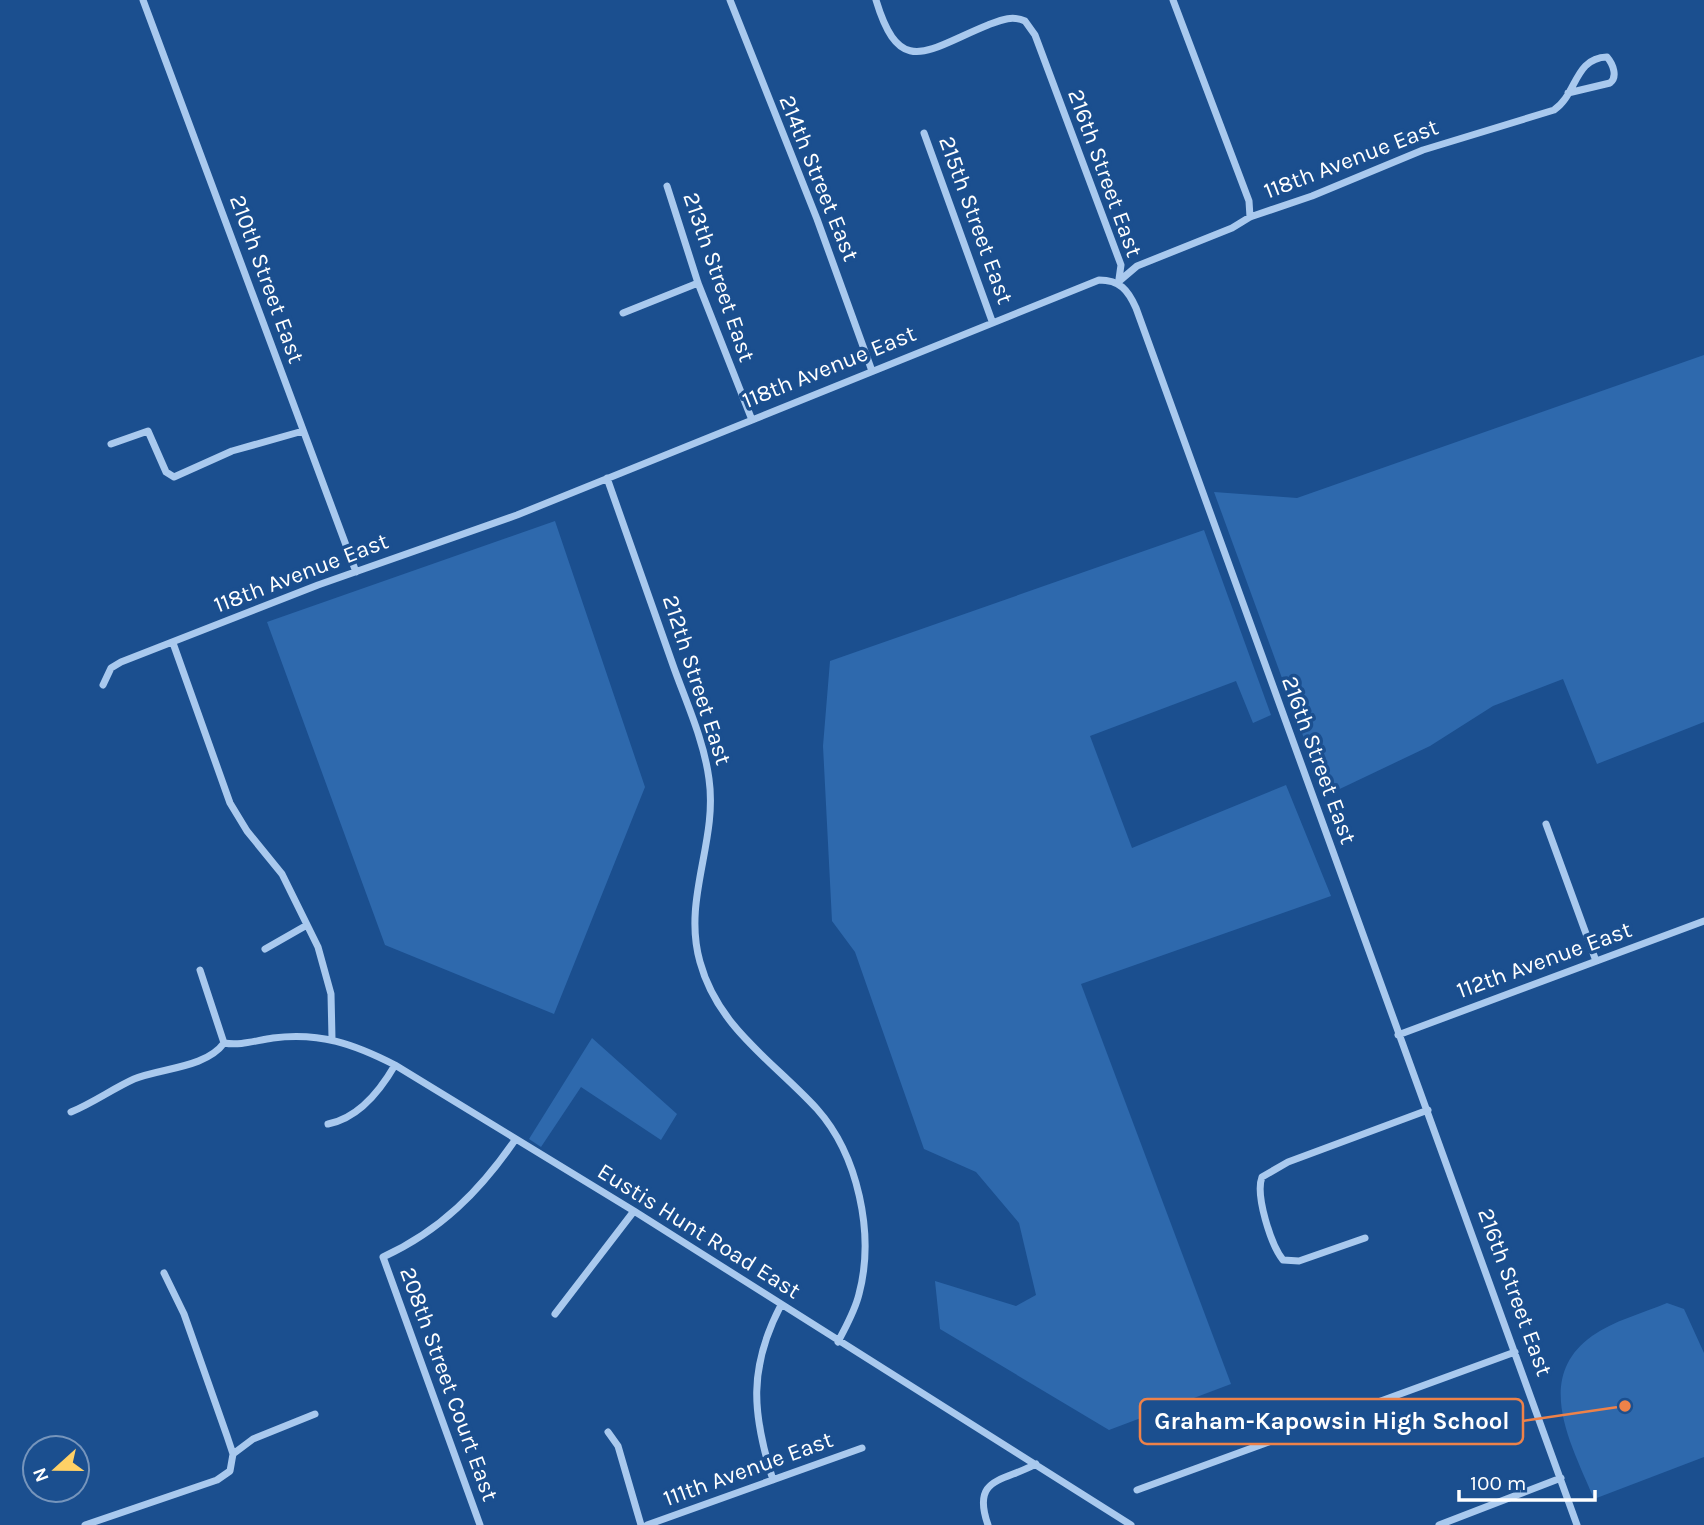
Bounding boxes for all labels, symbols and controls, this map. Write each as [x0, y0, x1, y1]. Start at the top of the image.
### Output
street label: 216th Street East [1062, 85, 1148, 261]
street label: 214th Street East [773, 91, 865, 265]
street label: 118th Avenue East [1260, 113, 1442, 205]
street label: 215th Street East [933, 132, 1019, 308]
street label: 213th Street East [677, 189, 761, 366]
street label: 210th Street East [224, 191, 310, 367]
street label: 118th Avenue East [738, 320, 920, 414]
street label: 118th Avenue East [210, 527, 392, 619]
street label: 212th Street East [657, 592, 737, 769]
street label: 216th Street East [1276, 672, 1362, 848]
street label: 112th Avenue East [1453, 916, 1635, 1004]
street label: Eustis Hunt Road East [593, 1158, 806, 1305]
street label: 216th Street East [1472, 1204, 1558, 1380]
street label: 208th Street Court East [394, 1263, 504, 1505]
callout: Graham-Kapowsin High School [1140, 1399, 1523, 1444]
text: Graham-Kapowsin High School [1154, 1407, 1510, 1435]
street label: 111th Avenue East [660, 1426, 837, 1512]
north arrow [21, 1434, 91, 1504]
scale bar [1459, 1458, 1596, 1502]
text: N [28, 1464, 54, 1485]
text: 100 m [1470, 1471, 1527, 1495]

